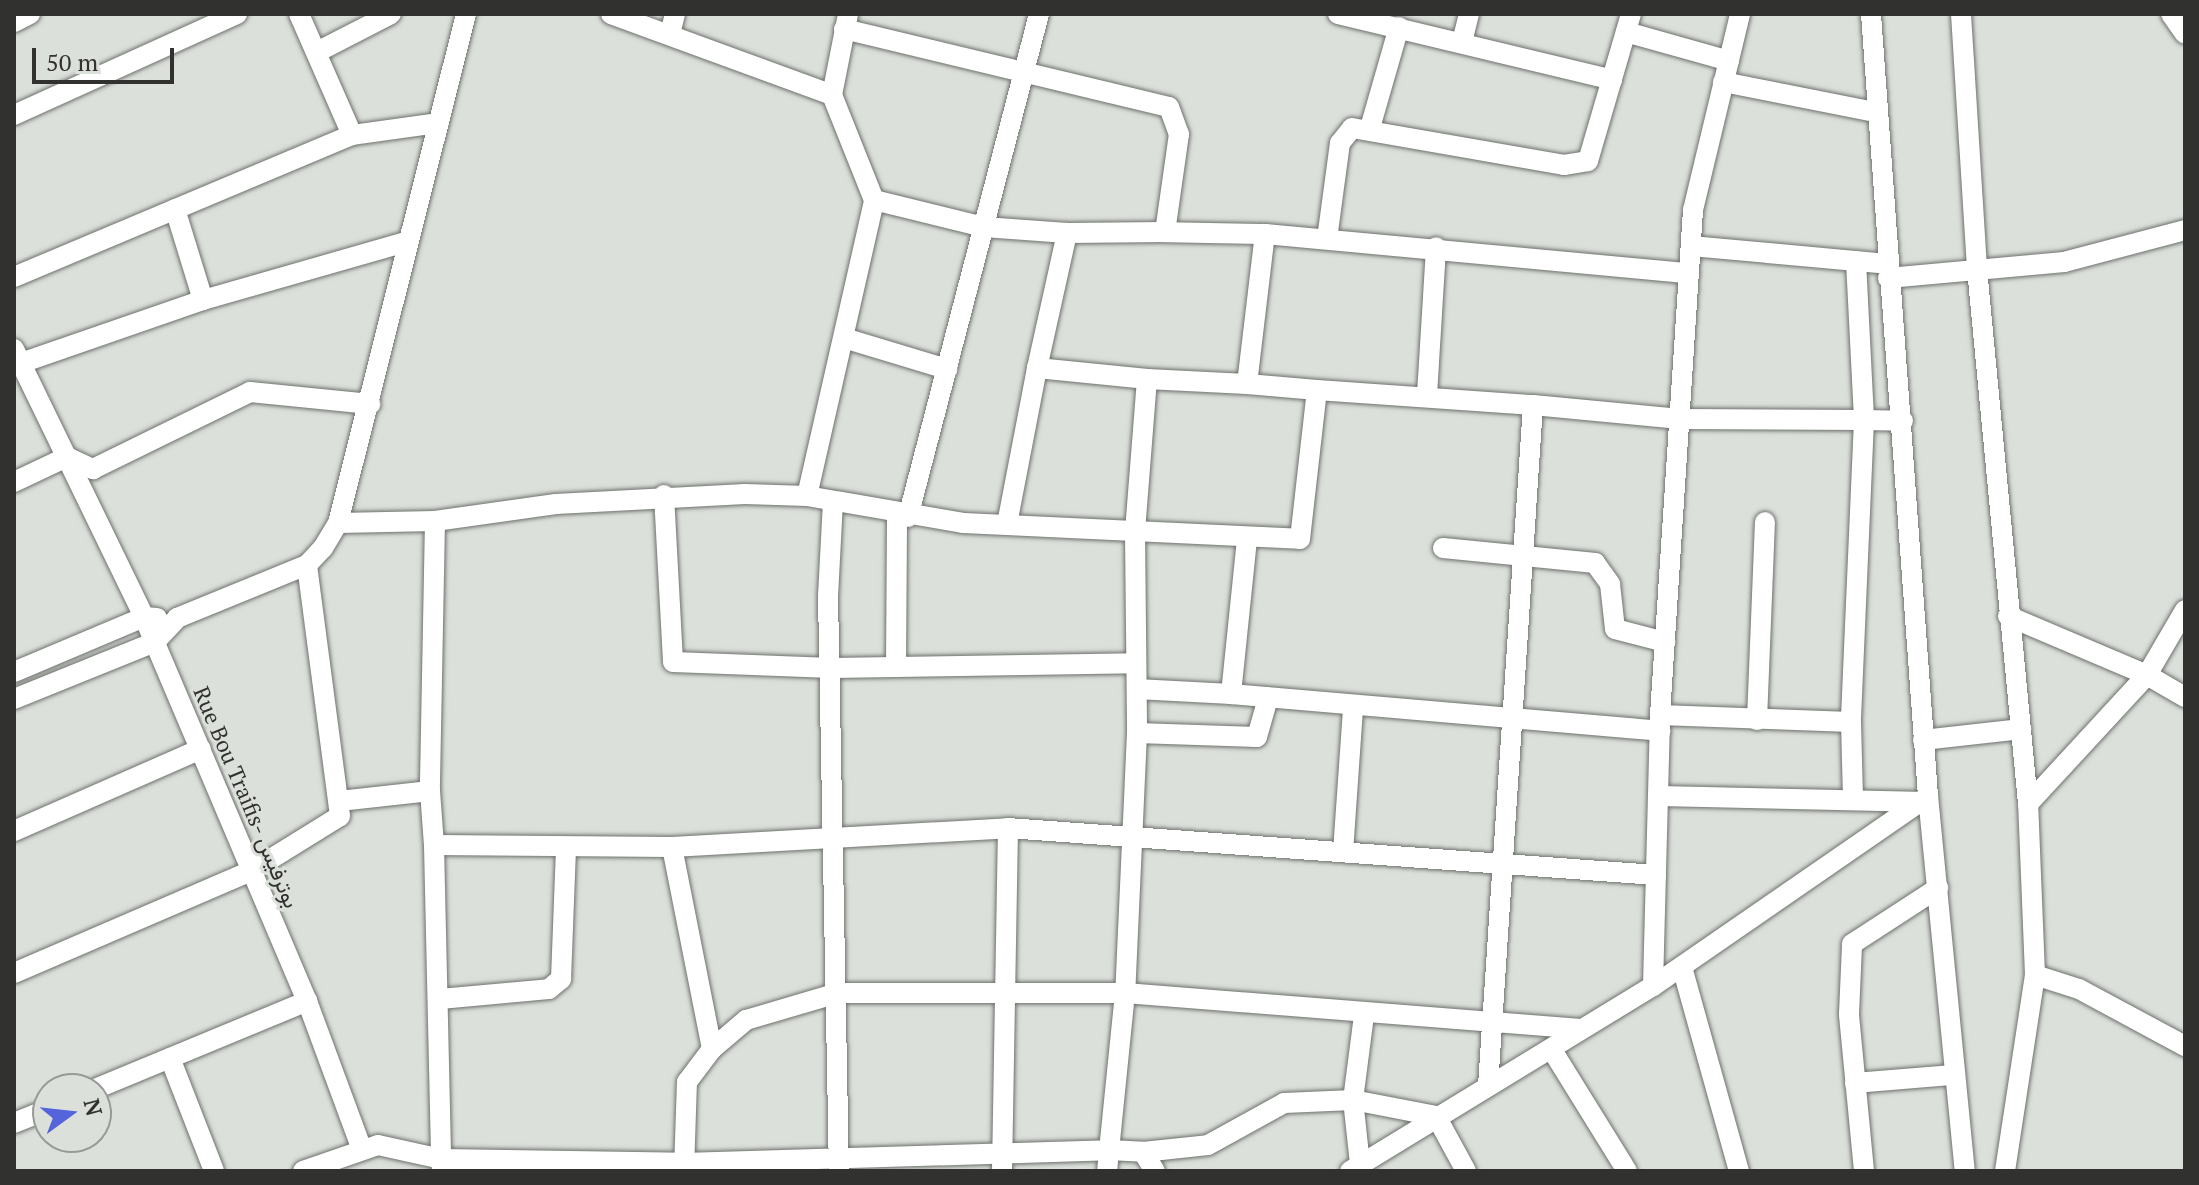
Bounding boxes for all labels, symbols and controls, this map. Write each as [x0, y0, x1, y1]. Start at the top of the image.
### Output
scale bar [36, 32, 178, 82]
text: 50 m [46, 46, 98, 78]
street label: Rue Bou Traifis- بوترفيس [188, 682, 306, 912]
north arrow [32, 1073, 112, 1153]
text: N [78, 1095, 110, 1119]

